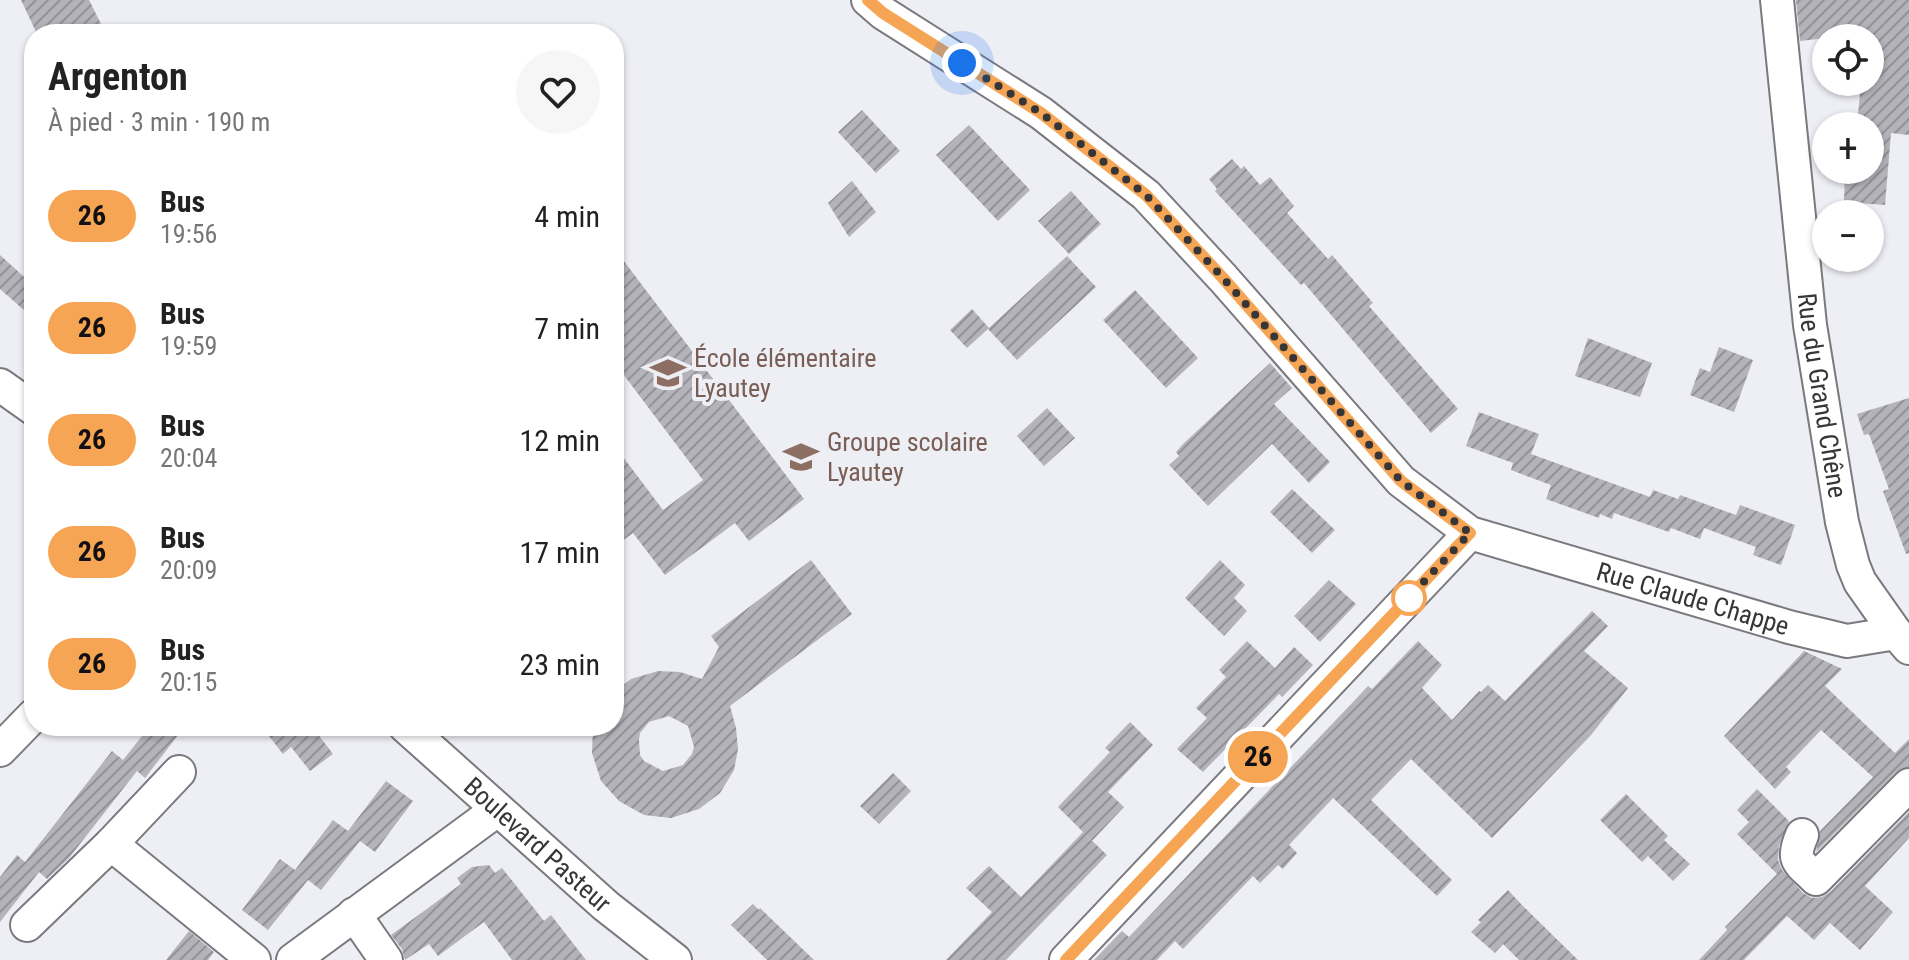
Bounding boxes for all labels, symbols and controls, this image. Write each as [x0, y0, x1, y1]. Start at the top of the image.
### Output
map controls [1812, 24, 1884, 272]
button: locate [1812, 24, 1884, 96]
your location [942, 43, 982, 83]
button: heart [516, 50, 600, 134]
text: Argenton [48, 55, 188, 99]
text: À pied · 3 min · 190 m [48, 107, 270, 137]
button: + [1812, 112, 1884, 184]
text: Bus [160, 184, 205, 219]
text: 26 [78, 199, 106, 232]
text: 4 min [534, 199, 600, 234]
button: − [1812, 200, 1884, 272]
text: 19:56 [160, 219, 217, 249]
street label: Rue du Grand Chêne [1792, 291, 1853, 500]
text: Bus [160, 296, 205, 331]
text: 26 [78, 311, 106, 344]
text: 7 min [534, 311, 600, 346]
text: 19:59 [160, 331, 217, 361]
place label: École élémentaire Lyautey [694, 343, 877, 403]
school or university icon: École élémentaire Lyautey [649, 354, 687, 392]
text: Bus [160, 408, 205, 443]
text: 26 [78, 423, 106, 456]
text: 12 min [519, 423, 600, 458]
place label: Groupe scolaire Lyautey [827, 427, 988, 487]
school or university icon: Groupe scolaire Lyautey [782, 438, 820, 476]
text: 20:04 [160, 443, 217, 473]
text: Bus [160, 520, 205, 555]
text: 26 [78, 535, 106, 568]
text: 17 min [519, 535, 600, 570]
text: 20:09 [160, 555, 217, 585]
street label: Rue Claude Chappe [1593, 556, 1793, 641]
unlabelled marker [1392, 581, 1426, 615]
text: Bus [160, 632, 205, 667]
text: 26 [78, 647, 106, 680]
text: 23 min [519, 647, 600, 682]
text: 20:15 [160, 667, 217, 697]
line badge: 26 [1222, 731, 1294, 783]
text: 26 [1244, 740, 1272, 773]
street label: Boulevard Pasteur [458, 771, 617, 918]

